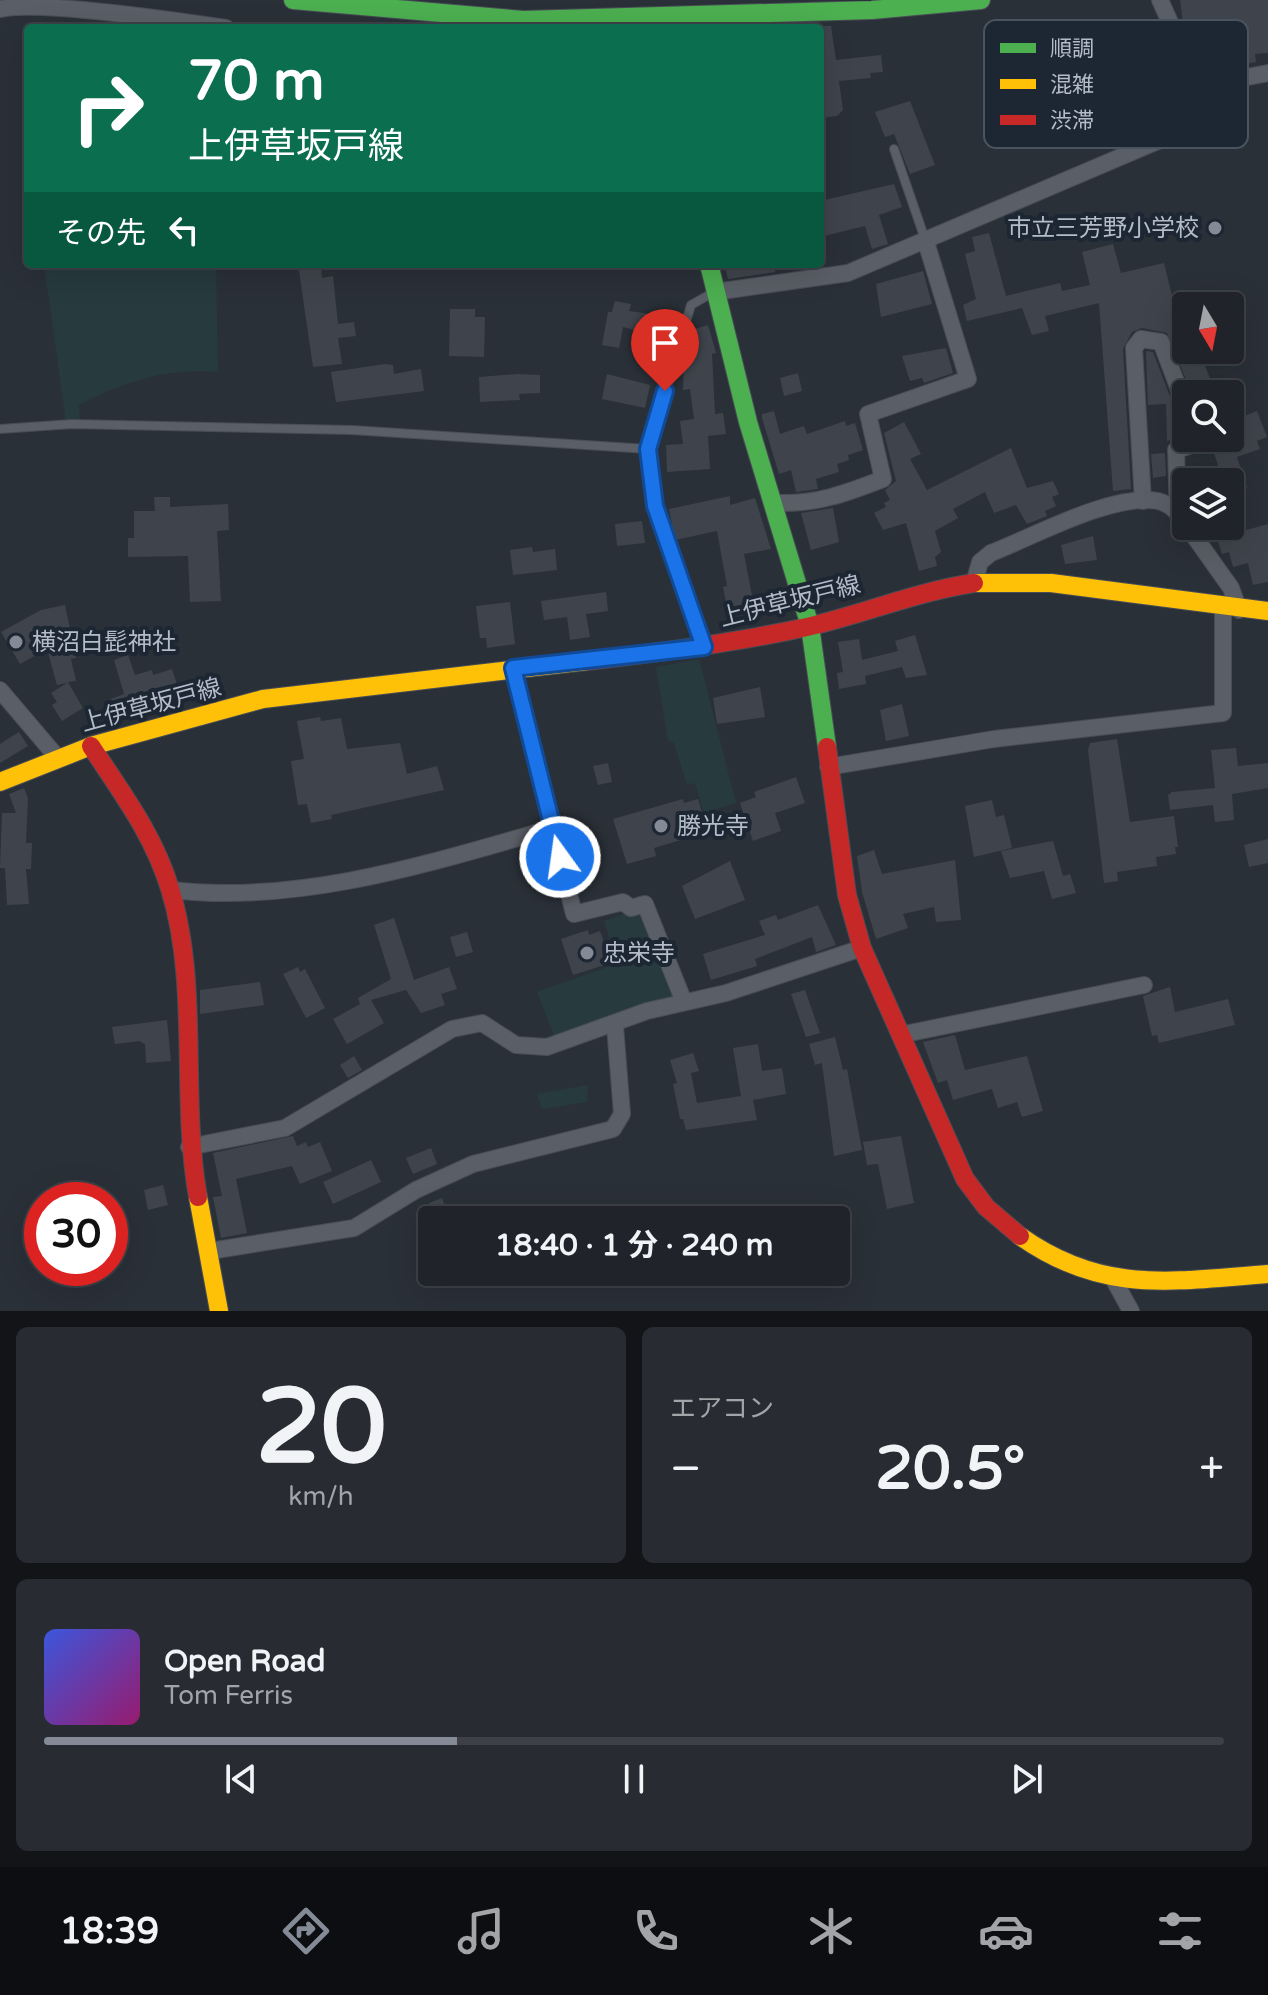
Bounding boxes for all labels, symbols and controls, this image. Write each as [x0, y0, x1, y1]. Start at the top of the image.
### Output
legend [984, 20, 1248, 148]
text: 順調 [1050, 36, 1094, 62]
text: 70 m [188, 48, 324, 115]
icon: right [56, 56, 160, 160]
text: 混雑 [1050, 72, 1094, 98]
text: 渋滞 [1050, 108, 1094, 134]
text: 上伊草坂戸線 [188, 125, 404, 168]
icon: left [162, 208, 206, 252]
place label: 市立三芳野小学校 [1007, 214, 1199, 243]
text: その先 [56, 215, 146, 252]
marker: 市立三芳野小学校 [1206, 219, 1224, 237]
north arrow [1172, 292, 1244, 364]
map controls [1172, 292, 1244, 540]
pin [631, 309, 699, 391]
icon: arrive [643, 321, 687, 365]
button: search [1172, 380, 1244, 452]
button: layers [1172, 468, 1244, 540]
street label: 上伊草坂戸線 [717, 570, 863, 633]
place label: 横沼白髭神社 [32, 628, 176, 657]
marker: 横沼白髭神社 [7, 633, 25, 651]
street label: 上伊草坂戸線 [78, 673, 224, 738]
place label: 勝光寺 [677, 812, 749, 841]
position arrow [518, 815, 602, 899]
marker: 勝光寺 [652, 817, 670, 835]
place label: 忠栄寺 [603, 939, 675, 968]
marker: 忠栄寺 [578, 944, 596, 962]
speed limit sign: 30 [24, 1182, 128, 1286]
text: 18:40 · 1 分 · 240 m [495, 1227, 773, 1264]
text: 20 [256, 1366, 386, 1491]
text: エアコン [670, 1393, 774, 1424]
text: 20.5° [875, 1433, 1025, 1505]
text: − [670, 1443, 701, 1496]
text: + [1199, 1443, 1224, 1496]
text: km/h [288, 1481, 354, 1512]
text: Open Road [164, 1643, 325, 1680]
text: Tom Ferris [164, 1680, 293, 1711]
icon: previous [219, 1757, 263, 1801]
icon: pause [612, 1757, 656, 1801]
icon: next [1005, 1757, 1049, 1801]
icon: directions [278, 1903, 334, 1959]
icon: music [453, 1903, 509, 1959]
icon: phone [628, 1903, 684, 1959]
icon: climate [803, 1903, 859, 1959]
icon: car [978, 1903, 1034, 1959]
icon: filters [1152, 1903, 1208, 1959]
text: 18:39 [59, 1910, 159, 1953]

